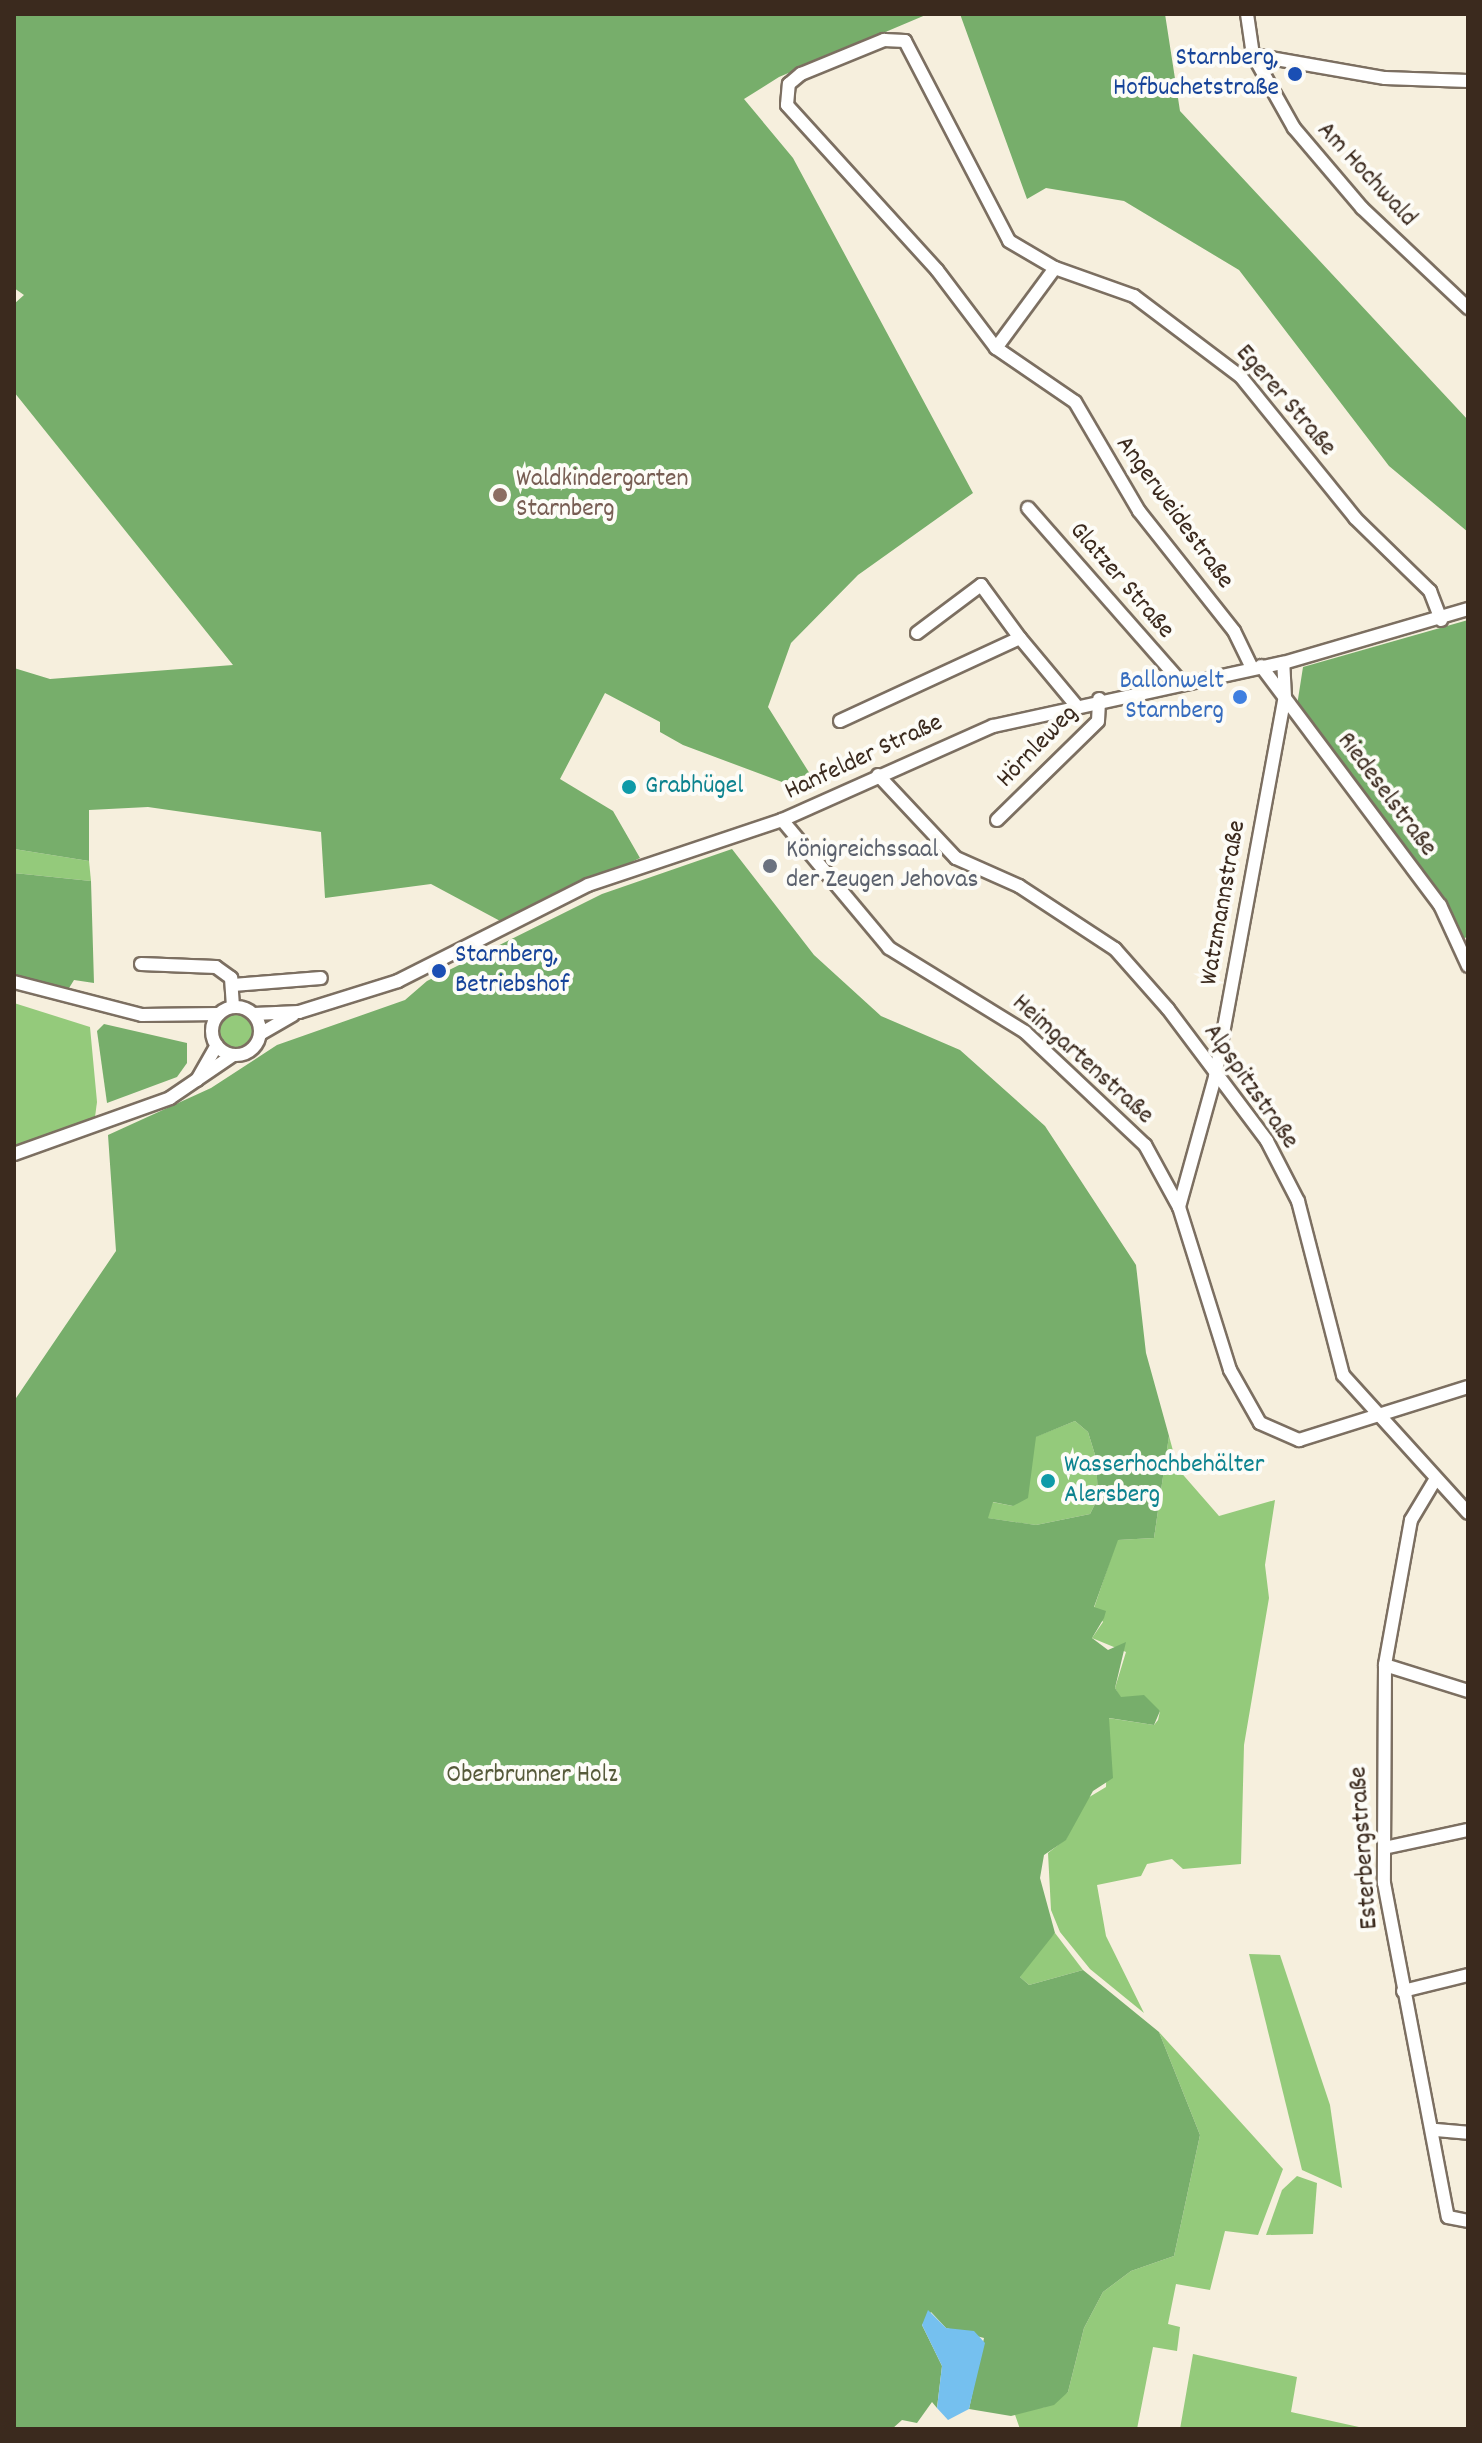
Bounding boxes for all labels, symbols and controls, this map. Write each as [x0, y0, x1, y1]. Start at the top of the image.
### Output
place label: Starnberg, Hofbuchetstraße [1113, 43, 1279, 104]
marker: Starnberg, Hofbuchetstraße [1286, 65, 1304, 83]
street label: Am Hochwald [1309, 116, 1423, 234]
street label: Egerer Straße [1228, 339, 1342, 463]
street label: Angerweidestraße [1108, 430, 1240, 596]
place label: Waldkindergarten Starnberg [516, 464, 688, 526]
marker: Waldkindergarten Starnberg [491, 486, 509, 504]
street label: Glatzer Straße [1062, 516, 1180, 646]
place label: Ballonwelt Starnberg [1120, 666, 1224, 728]
marker: Ballonwelt Starnberg [1231, 688, 1249, 706]
street label: Hörnleweg [991, 699, 1085, 795]
street label: Hanfelder Straße [780, 708, 948, 808]
street label: Riedeselstraße [1329, 727, 1443, 863]
place label: Grabhügel [645, 771, 743, 803]
marker: Grabhügel [620, 778, 638, 796]
street label: Watzmannstraße [1194, 818, 1254, 988]
place label: Königreichssaal der Zeugen Jehovas [786, 835, 979, 896]
marker: Königreichssaal der Zeugen Jehovas [761, 857, 779, 875]
place label: Starnberg, Betriebshof [455, 940, 569, 1002]
marker: Starnberg, Betriebshof [430, 962, 448, 980]
street label: Heimgartenstraße [1005, 988, 1159, 1132]
street label: Alpspitzstraße [1195, 1018, 1305, 1156]
place label: Wasserhochbehälter Alersberg [1064, 1450, 1264, 1512]
marker: Wasserhochbehälter Alersberg [1039, 1472, 1057, 1490]
park label: Oberbrunner Holz [446, 1760, 618, 1792]
street label: Esterbergstraße [1344, 1765, 1386, 1931]

